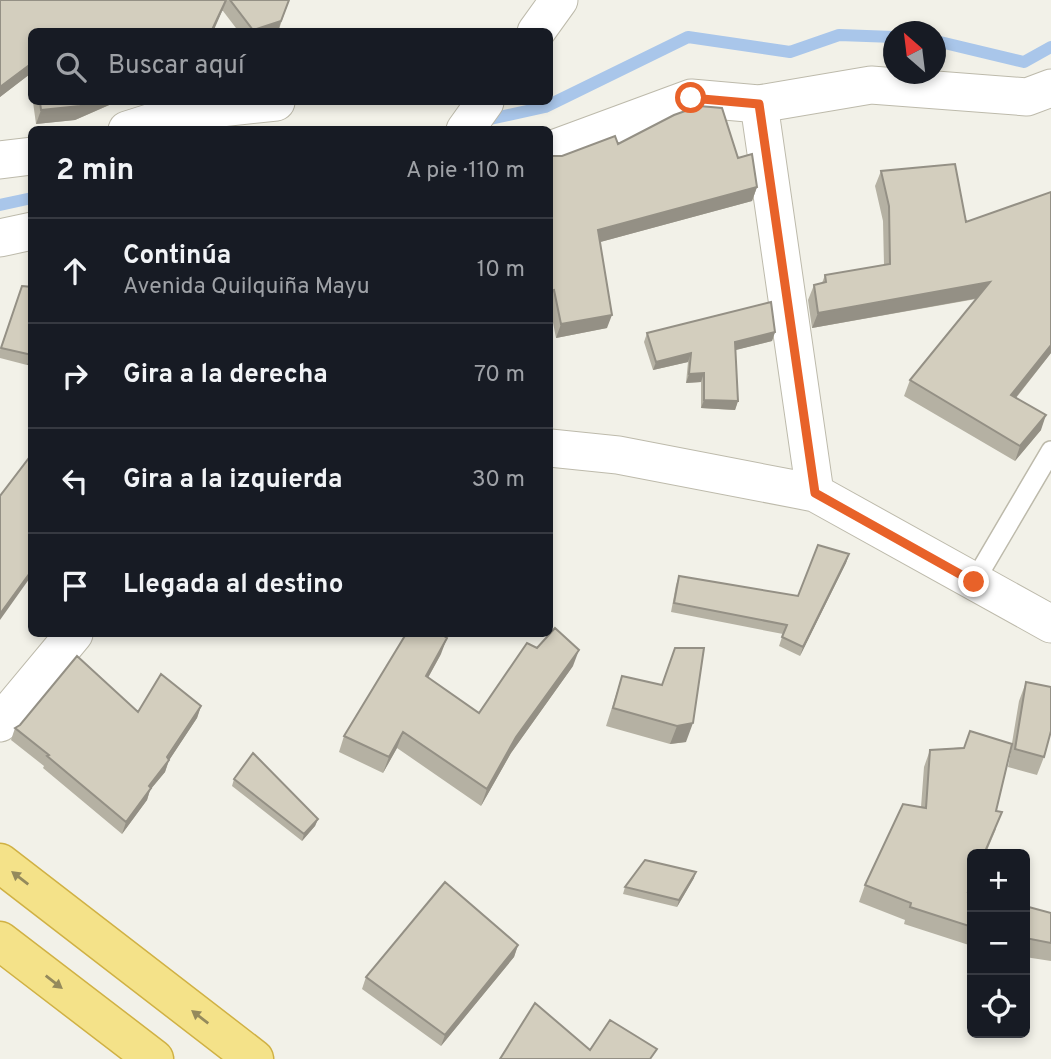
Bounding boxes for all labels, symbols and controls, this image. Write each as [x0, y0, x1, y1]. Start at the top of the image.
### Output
north arrow [883, 21, 946, 84]
search box [28, 28, 553, 105]
icon: search [52, 48, 90, 86]
text: Buscar aquí [108, 50, 245, 83]
route start [675, 82, 706, 113]
text: 2 min [56, 153, 134, 190]
text: A pie · 110 m [406, 157, 525, 186]
text: Continúa [123, 240, 231, 273]
icon: ahead [56, 252, 94, 290]
text: 10 m [477, 256, 525, 285]
text: Avenida Quilquiña Mayu [123, 273, 370, 302]
icon: right [56, 357, 94, 395]
text: Gira a la derecha [123, 359, 328, 392]
text: 70 m [474, 361, 525, 390]
icon: left [56, 462, 94, 500]
text: Gira a la izquierda [123, 464, 342, 497]
text: 30 m [472, 466, 525, 495]
route end [958, 566, 989, 597]
icon: arrive [56, 567, 94, 605]
text: Llegada al destino [123, 569, 343, 602]
map controls [967, 849, 1030, 1038]
button: + [967, 849, 1030, 912]
one-way arrow [11, 871, 29, 886]
button: − [967, 912, 1030, 975]
one-way arrow [45, 975, 63, 989]
button: locate [967, 975, 1030, 1038]
one-way arrow [191, 1011, 209, 1025]

